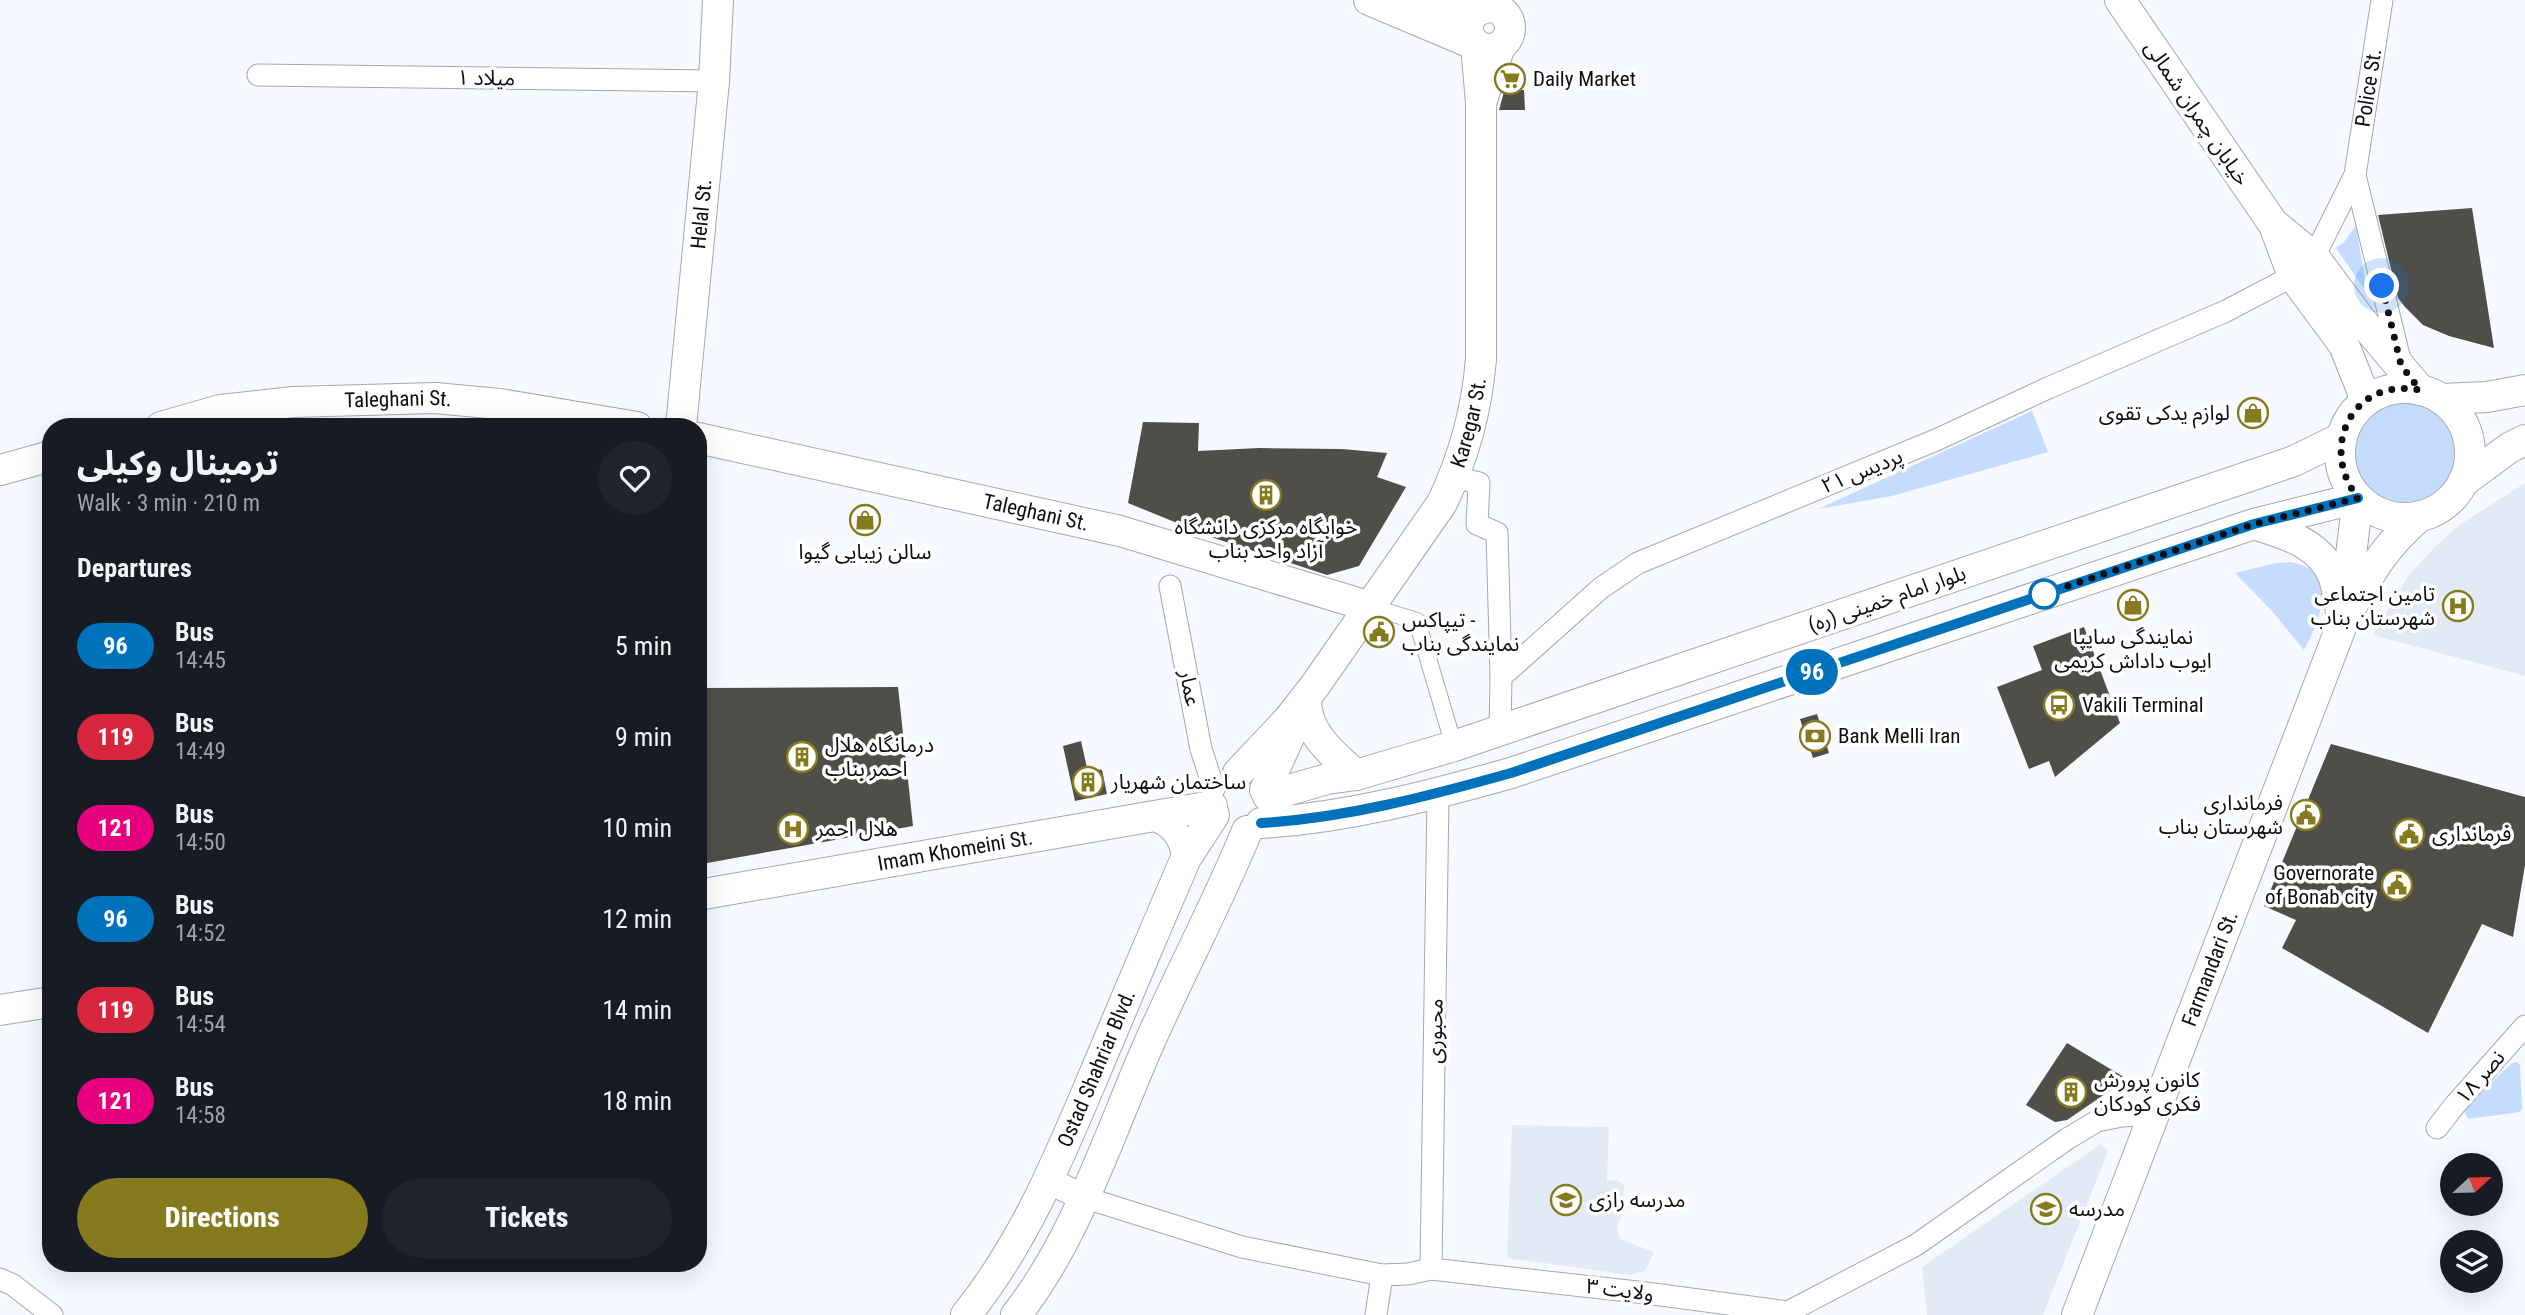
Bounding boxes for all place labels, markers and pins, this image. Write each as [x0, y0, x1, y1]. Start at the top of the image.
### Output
supermarket icon: Daily Market [1493, 62, 1527, 96]
place label: Daily Market [1533, 67, 1636, 91]
shop icon: لوازم یدکی تقوی [2236, 396, 2270, 430]
place label: لوازم یدکی تقوی [2099, 401, 2230, 429]
building icon: خوابگاه مرکزی دانشگاه آزاد واحد بناب [1249, 478, 1283, 512]
shop icon: سالن زیبایی گیوا [848, 503, 882, 537]
place label: خوابگاه مرکزی دانشگاه آزاد واحد بناب [1174, 515, 1358, 563]
place label: سالن زیبایی گیوا [799, 540, 931, 564]
unlabelled marker [2029, 579, 2059, 609]
place label: تامین اجتماعی شهرستان بناب [2311, 582, 2435, 630]
shop icon: نمایندگی سایپا ایوب داداش کریمی [2116, 588, 2150, 622]
hospital icon: تامین اجتماعی شهرستان بناب [2441, 589, 2475, 623]
place label: تیپاکس - نمایندگی بناب [1402, 608, 1519, 656]
public building icon: تیپاکس - نمایندگی بناب [1362, 615, 1396, 649]
place label: نمایندگی سایپا ایوب داداش کریمی [2054, 625, 2212, 673]
bus stop icon: Vakili Terminal [2042, 688, 2076, 722]
place label: Vakili Terminal [2082, 693, 2204, 717]
bank icon: Bank Melli Iran [1798, 719, 1832, 753]
place label: Bank Melli Iran [1838, 724, 1960, 748]
place label: درمانگاه هلال احمر بناب [825, 733, 934, 781]
building icon: درمانگاه هلال احمر بناب [785, 740, 819, 774]
building icon: ساختمان شهریار [1071, 765, 1105, 799]
place label: ساختمان شهریار [1110, 770, 1246, 794]
place label: فرمانداری شهرستان بناب [2159, 791, 2283, 839]
public building icon: فرمانداری شهرستان بناب [2289, 798, 2323, 832]
hospital icon: هلال احمر [776, 812, 810, 846]
place label: هلال احمر [815, 817, 898, 841]
public building icon: فرمانداری [2392, 817, 2426, 851]
place label: فرمانداری [2432, 822, 2512, 846]
place label: Governorate of Bonab city [2265, 861, 2374, 909]
public building icon: Governorate of Bonab city [2380, 868, 2414, 902]
place label: کانون پرورش فکری کودکان [2094, 1068, 2201, 1116]
building icon: کانون پرورش فکری کودکان [2054, 1075, 2088, 1109]
school or university icon: مدرسه رازی [1549, 1183, 1583, 1217]
place label: مدرسه رازی [1589, 1188, 1686, 1212]
school or university icon: مدرسه [2029, 1192, 2063, 1226]
place label: مدرسه [2069, 1197, 2125, 1221]

